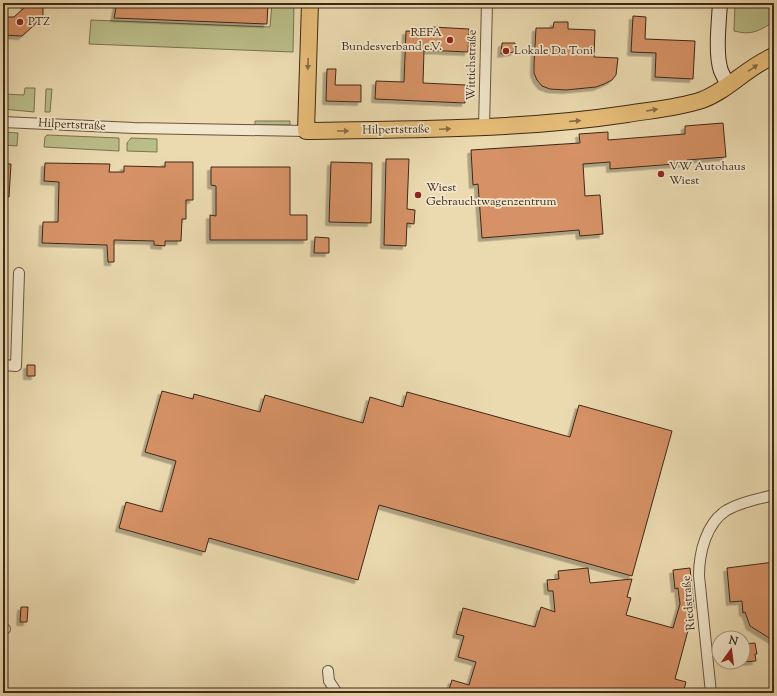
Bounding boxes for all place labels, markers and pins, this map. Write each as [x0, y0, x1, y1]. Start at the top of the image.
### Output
place label: PTZ [28, 13, 50, 31]
marker: PTZ [15, 17, 25, 27]
place label: REFA Bundesverband e.V. [342, 24, 442, 56]
marker: REFA Bundesverband e.V. [445, 35, 455, 45]
place label: Lokale Da Toni [514, 42, 594, 60]
marker: Lokale Da Toni [501, 46, 511, 56]
place label: VW Autohaus Wiest [669, 158, 746, 190]
marker: VW Autohaus Wiest [656, 169, 666, 179]
place label: Wiest Gebrauchtwagenzentrum [426, 179, 556, 211]
marker: Wiest Gebrauchtwagenzentrum [413, 190, 423, 200]

